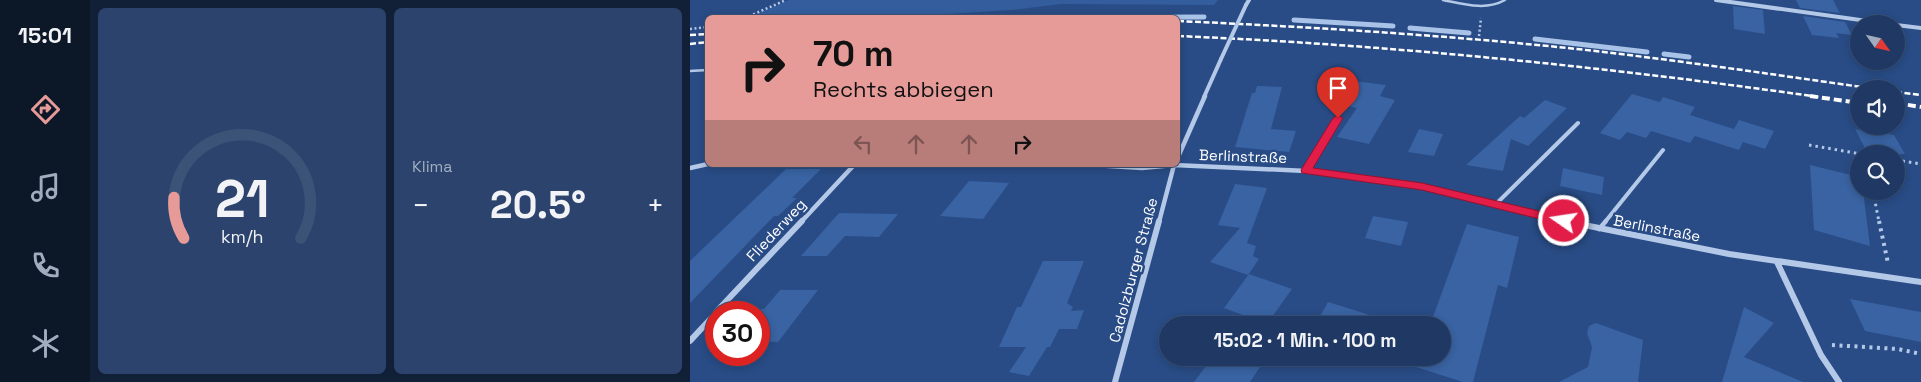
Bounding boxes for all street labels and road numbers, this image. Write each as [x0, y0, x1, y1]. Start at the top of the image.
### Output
street label: Berlinstraße [1199, 145, 1287, 167]
street label: Fliederweg [742, 195, 810, 265]
street label: Cadolzburger Straße [1105, 195, 1162, 344]
street label: Berlinstraße [1612, 210, 1702, 246]

